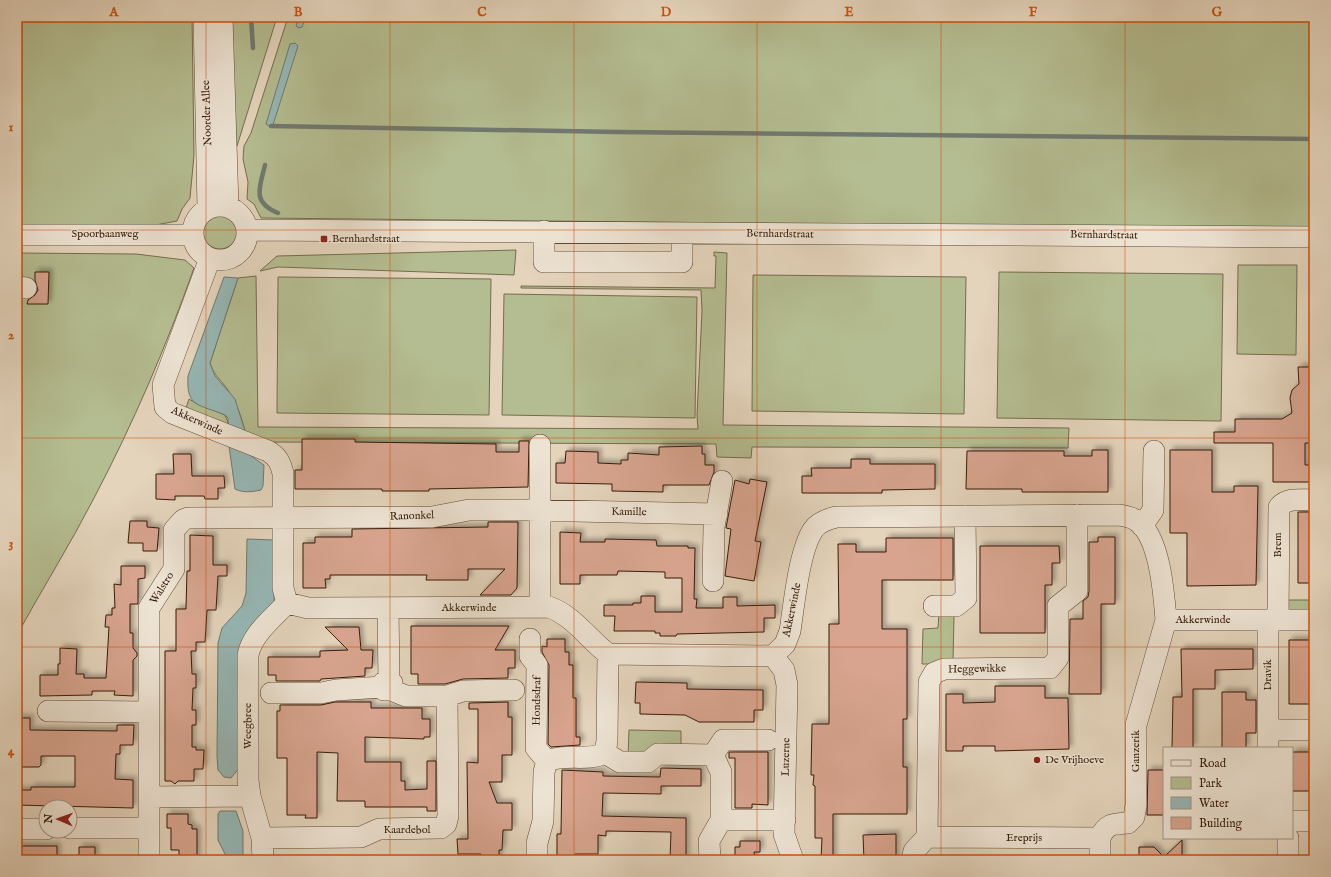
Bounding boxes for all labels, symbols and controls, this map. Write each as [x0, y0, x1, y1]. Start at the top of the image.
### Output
text: A [109, 4, 120, 21]
text: B [294, 4, 303, 21]
text: C [477, 4, 487, 21]
text: D [661, 4, 672, 21]
text: E [844, 4, 854, 21]
text: F [1029, 4, 1038, 21]
text: G [1212, 4, 1223, 21]
street label: Noorder Allee [199, 80, 215, 146]
text: 1 [9, 119, 14, 136]
street label: Bernhardstraat [746, 226, 814, 242]
street label: Spoorbaanweg [72, 227, 139, 241]
street label: Bernhardstraat [1070, 227, 1138, 243]
place label: Bernhardstraat [332, 232, 400, 246]
marker: Bernhardstraat [319, 234, 329, 244]
text: 2 [8, 327, 14, 344]
street label: Akkerwinde [168, 403, 225, 439]
street label: Kamille [611, 505, 647, 519]
street label: Ranonkel [389, 508, 435, 524]
street label: Brem [1271, 532, 1285, 557]
text: 3 [9, 535, 14, 552]
street label: Walstro [147, 569, 177, 607]
street label: Akkerwinde [779, 582, 805, 639]
street label: Akkerwinde [440, 601, 497, 615]
street label: Akkerwinde [1174, 613, 1231, 627]
street label: Dravik [1261, 659, 1275, 691]
street label: Heggewikke [948, 661, 1006, 677]
street label: Hondsdraf [530, 674, 544, 726]
street label: Weegbree [241, 703, 255, 749]
street label: Ganzerik [1129, 730, 1143, 772]
street label: Luzerne [779, 738, 793, 776]
text: 4 [8, 743, 15, 760]
legend [1163, 747, 1293, 839]
place label: De Vrijhoeve [1045, 753, 1104, 767]
marker: De Vrijhoeve [1032, 755, 1042, 765]
text: Road [1199, 756, 1227, 771]
text: Park [1199, 776, 1222, 791]
text: Water [1199, 796, 1230, 811]
north arrow [38, 799, 78, 839]
text: N [42, 813, 56, 825]
text: Building [1199, 816, 1243, 831]
street label: Kaardebol [383, 823, 431, 837]
street label: Ereprijs [1006, 831, 1042, 845]

